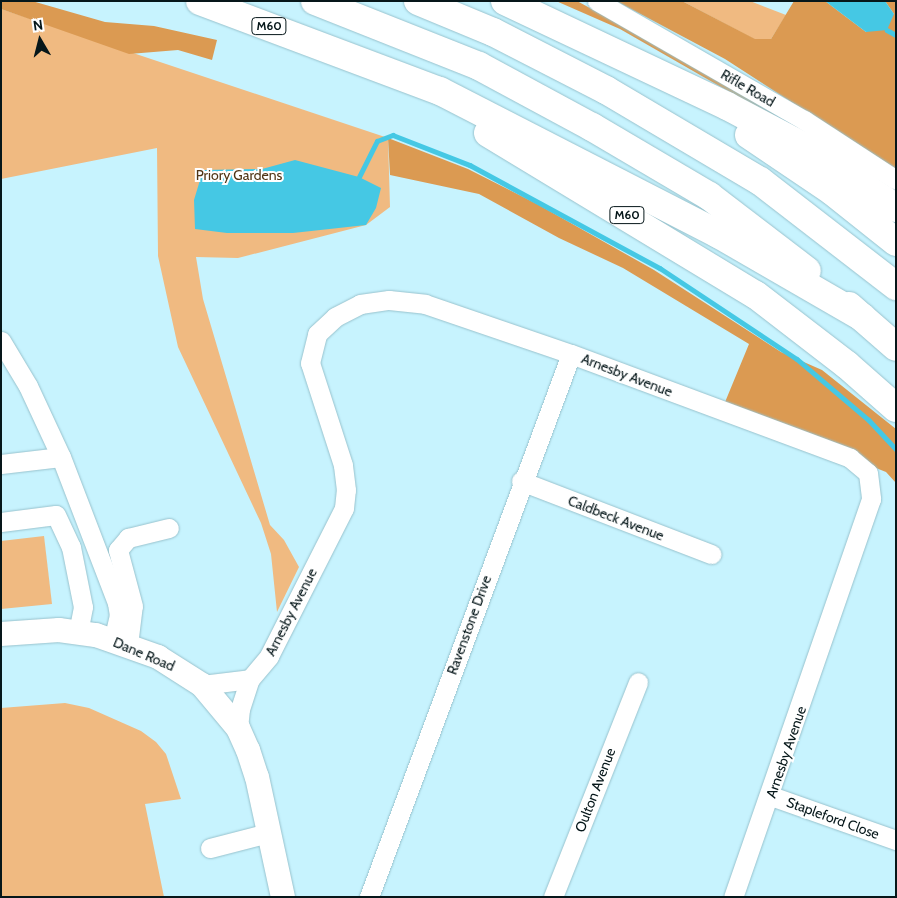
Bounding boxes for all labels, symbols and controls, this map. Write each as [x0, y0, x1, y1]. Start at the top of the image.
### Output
north arrow [15, 15, 65, 65]
text: N [32, 16, 44, 35]
road number: M60 [250, 16, 288, 36]
street label: Rifle Road [718, 66, 778, 110]
park label: Priory Gardens [196, 167, 282, 183]
road number: M60 [608, 206, 646, 224]
street label: Arnesby Avenue [579, 350, 675, 400]
street label: Caldbeck Avenue [566, 492, 666, 544]
street label: Arnesby Avenue [262, 565, 320, 659]
street label: Ravenstone Drive [443, 573, 495, 677]
street label: Dane Road [111, 634, 177, 674]
street label: Arnesby Avenue [762, 704, 810, 800]
street label: Oulton Avenue [571, 745, 619, 835]
street label: Stapleford Close [784, 793, 882, 843]

